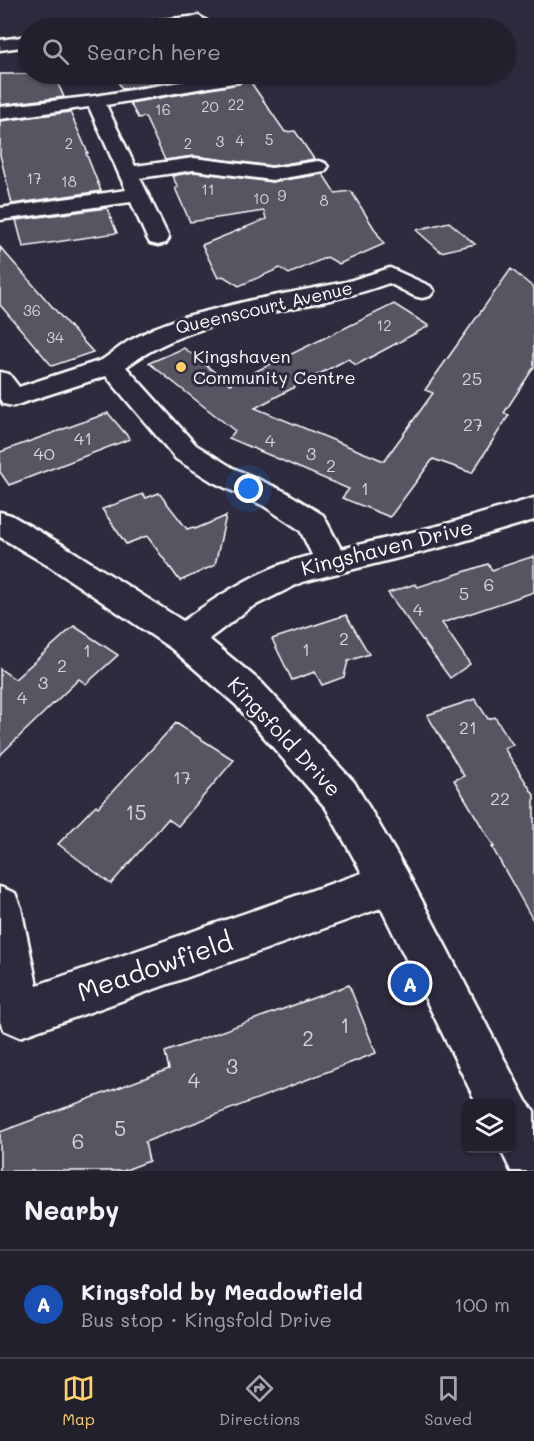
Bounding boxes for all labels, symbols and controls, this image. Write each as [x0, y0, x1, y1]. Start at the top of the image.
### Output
search box [18, 18, 516, 84]
icon: search [39, 35, 72, 68]
text: Search here [87, 37, 221, 66]
house number: 22 [228, 94, 244, 114]
house number: 20 [201, 96, 219, 116]
house number: 16 [155, 99, 171, 119]
house number: 5 [265, 129, 273, 149]
house number: 4 [236, 130, 245, 150]
house number: 3 [216, 131, 225, 151]
house number: 2 [65, 133, 73, 153]
house number: 2 [184, 133, 192, 153]
house number: 17 [26, 168, 42, 188]
house number: 18 [61, 171, 77, 191]
house number: 11 [201, 179, 215, 199]
house number: 9 [278, 185, 287, 205]
house number: 10 [253, 188, 269, 208]
house number: 8 [319, 190, 329, 210]
street label: Queenscourt Avenue [173, 275, 355, 339]
house number: 36 [23, 300, 41, 320]
house number: 12 [376, 315, 392, 335]
house number: 34 [46, 327, 64, 347]
place label: Kingshaven Community Centre [193, 344, 356, 389]
marker: Kingshaven Community Centre [174, 360, 188, 374]
house number: 25 [462, 366, 482, 390]
house number: 27 [463, 412, 483, 436]
house number: 41 [74, 426, 92, 450]
house number: 4 [265, 428, 276, 452]
house number: 40 [33, 441, 55, 465]
house number: 3 [306, 441, 316, 465]
house number: 2 [326, 453, 336, 477]
your location [234, 474, 263, 503]
house number: 1 [361, 476, 369, 500]
street label: Kingshaven Drive [298, 512, 475, 581]
house number: 6 [484, 572, 494, 596]
house number: 5 [459, 581, 469, 605]
house number: 4 [413, 597, 424, 621]
house number: 2 [339, 626, 349, 650]
house number: 1 [302, 637, 310, 661]
house number: 1 [83, 638, 91, 662]
house number: 2 [57, 653, 67, 677]
house number: 3 [38, 670, 48, 694]
street label: Kingsfold Drive [222, 670, 348, 802]
house number: 4 [17, 685, 28, 709]
house number: 21 [459, 715, 477, 739]
house number: 17 [173, 765, 191, 789]
house number: 22 [490, 786, 510, 810]
house number: 15 [125, 798, 147, 825]
street label: Meadowfield [72, 924, 237, 1009]
pin: A [390, 960, 430, 1006]
house number: 1 [340, 1011, 350, 1038]
house number: 2 [302, 1024, 314, 1051]
house number: 3 [226, 1052, 238, 1079]
house number: 4 [188, 1066, 201, 1093]
map controls [462, 1099, 516, 1153]
button: layers [462, 1099, 516, 1153]
house number: 5 [114, 1114, 126, 1141]
house number: 6 [72, 1127, 84, 1154]
text: Nearby [24, 1193, 119, 1227]
text: Kingsfold by Meadowfield [81, 1277, 363, 1306]
text: A [37, 1291, 50, 1317]
text: 100 m [454, 1291, 510, 1317]
text: Bus stop · Kingsfold Drive [81, 1306, 332, 1332]
tab: Map [62, 1372, 95, 1429]
tab: Directions [219, 1372, 300, 1429]
tab: Saved [424, 1372, 472, 1429]

